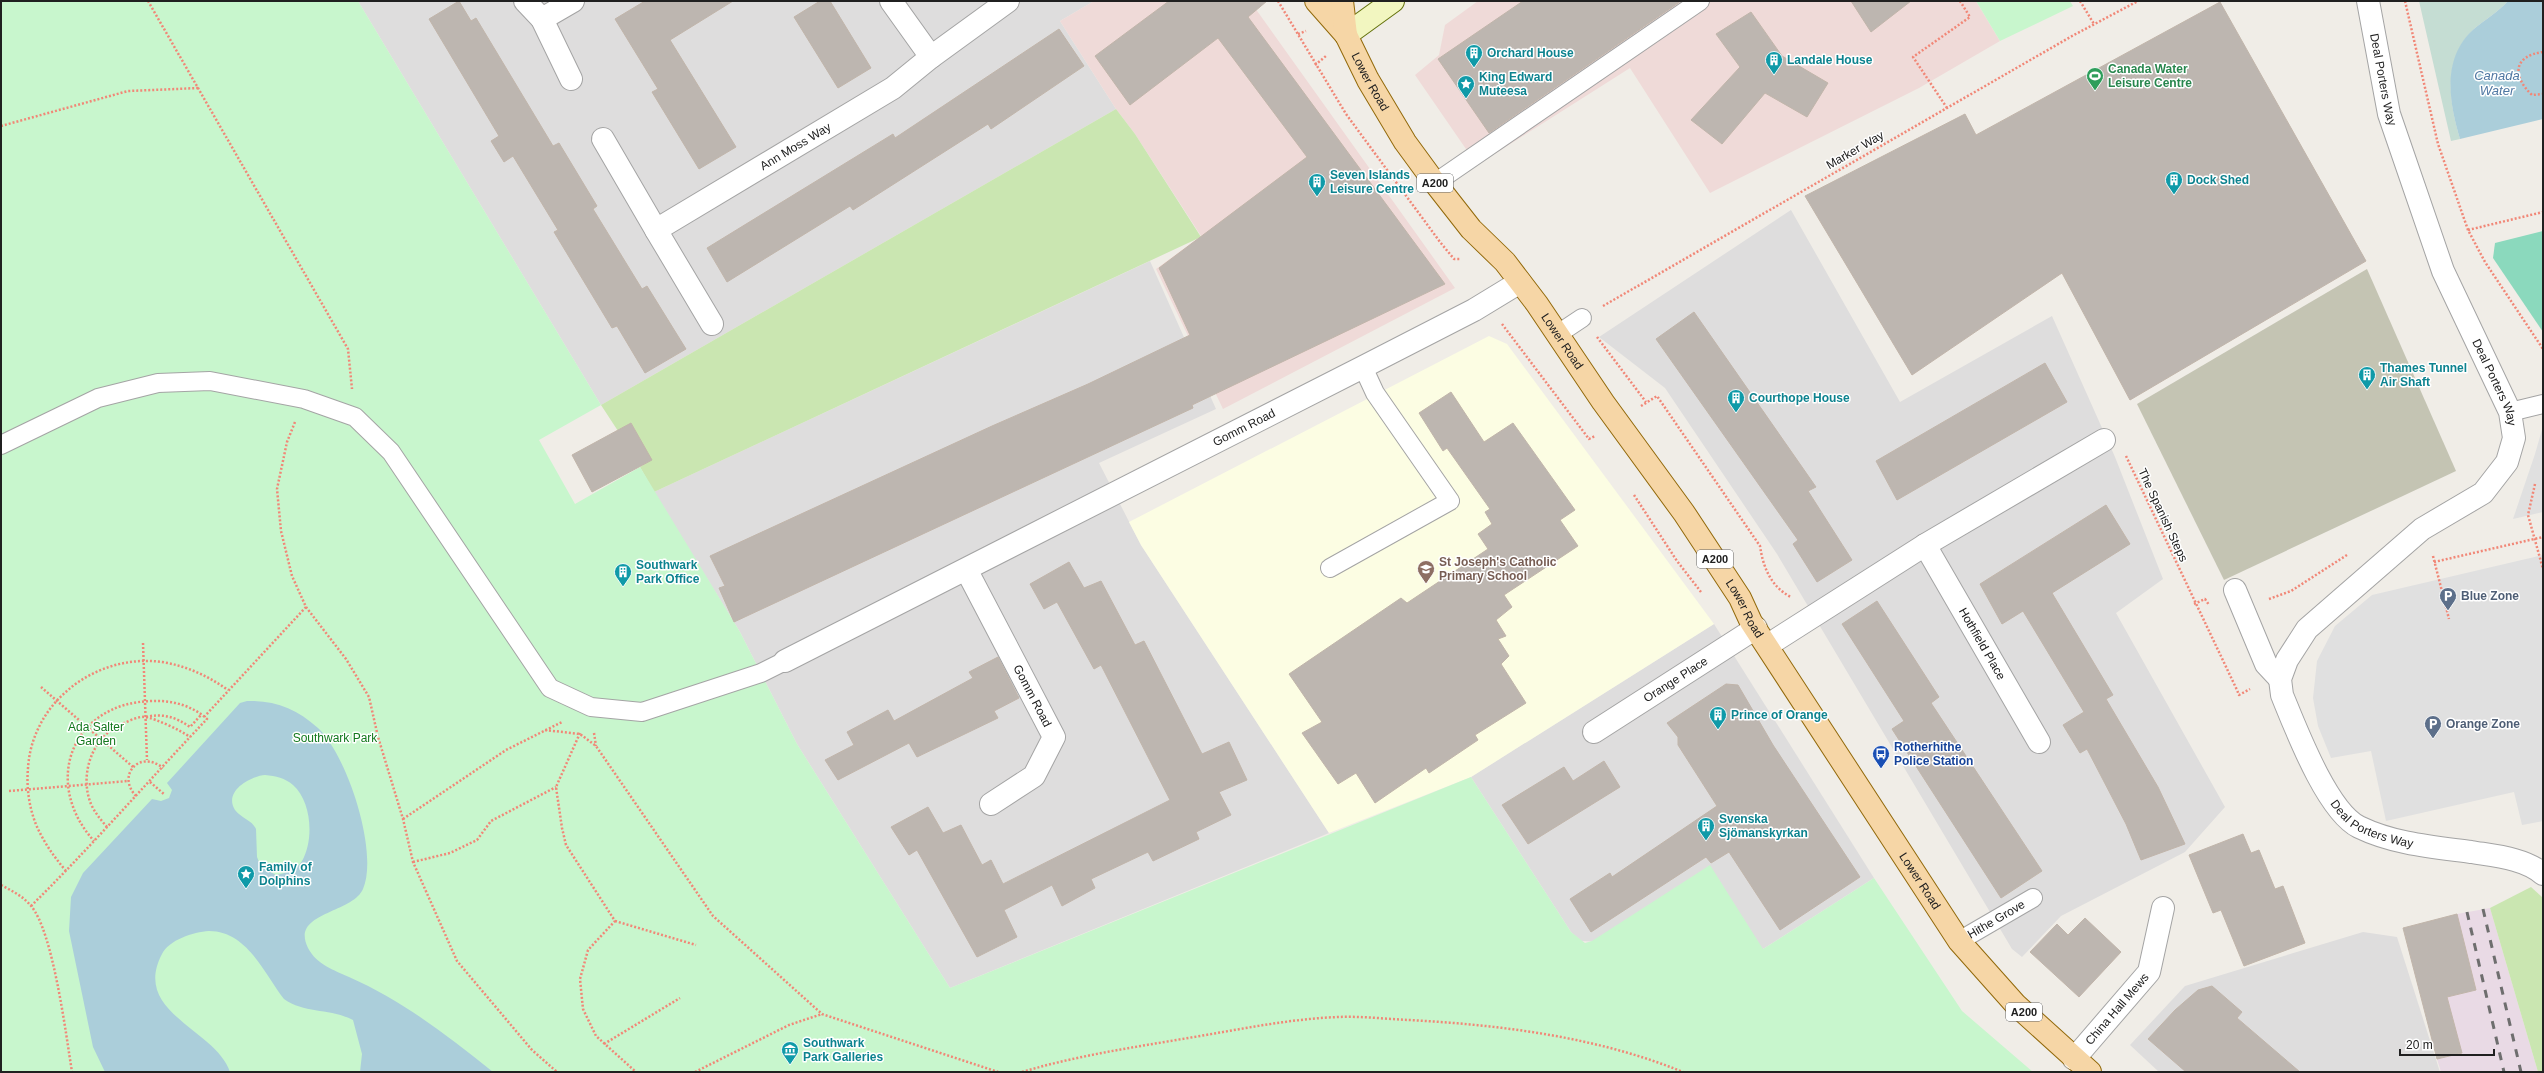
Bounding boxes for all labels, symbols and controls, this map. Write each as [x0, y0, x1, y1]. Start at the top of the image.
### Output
street label: Deal Porters Way [2367, 32, 2399, 128]
building icon: Orchard House [1464, 43, 1484, 68]
place label: Orchard House [1487, 46, 1574, 60]
street label: Lower Road [1349, 50, 1392, 114]
building icon: Landale House [1764, 50, 1784, 75]
place label: Landale House [1787, 53, 1873, 67]
place label: Canada Water Leisure Centre [2108, 62, 2192, 90]
sports icon: Canada Water Leisure Centre [2085, 66, 2105, 91]
water label: Canada Water [2474, 68, 2520, 98]
place label: King Edward Muteesa [1479, 70, 1552, 98]
place icon: King Edward Muteesa [1456, 74, 1476, 99]
street label: Ann Moss Way [757, 120, 834, 173]
street label: Marker Way [1824, 128, 1886, 172]
place label: Seven Islands Leisure Centre [1330, 168, 1414, 196]
building icon: Dock Shed [2164, 170, 2184, 195]
building icon: Seven Islands Leisure Centre [1307, 172, 1327, 197]
place label: Dock Shed [2187, 173, 2249, 187]
road number: A200 [1417, 174, 1453, 192]
street label: Lower Road [1538, 311, 1586, 372]
street label: Deal Porters Way [2469, 337, 2519, 427]
place label: Thames Tunnel Air Shaft [2380, 361, 2467, 389]
building icon: Thames Tunnel Air Shaft [2357, 365, 2377, 390]
building icon: Courthope House [1726, 388, 1746, 413]
place label: Courthope House [1749, 391, 1850, 405]
street label: Gomm Road [1211, 406, 1278, 449]
street label: The Spanish Steps [2135, 466, 2191, 564]
road number: A200 [1697, 550, 1733, 568]
place label: St Joseph's Catholic Primary School [1439, 555, 1557, 583]
place label: Southwark Park Office [636, 558, 700, 586]
school or university icon: St Joseph's Catholic Primary School [1416, 559, 1436, 584]
building icon: Southwark Park Office [613, 562, 633, 587]
street label: Lower Road [1723, 577, 1766, 641]
parking icon: Blue Zone [2438, 586, 2458, 611]
place label: Blue Zone [2461, 589, 2519, 603]
street label: Hothfield Place [1956, 605, 2009, 682]
street label: Orange Place [1641, 654, 1711, 705]
street label: Gomm Road [1010, 662, 1054, 729]
building icon: Prince of Orange [1708, 705, 1728, 730]
place label: Prince of Orange [1731, 708, 1828, 722]
parking icon: Orange Zone [2423, 714, 2443, 739]
place label: Orange Zone [2446, 717, 2520, 731]
park label: Ada Salter Garden [68, 720, 124, 748]
park label: Southwark Park [293, 731, 378, 745]
place label: Rotherhithe Police Station [1894, 740, 1973, 768]
bus stop icon: Rotherhithe Police Station [1871, 744, 1891, 769]
street label: Deal Porters Way [2327, 797, 2414, 851]
place label: Svenska Sjömanskyrkan [1719, 812, 1808, 840]
building icon: Svenska Sjömanskyrkan [1696, 816, 1716, 841]
street label: Lower Road [1896, 850, 1943, 912]
place label: Family of Dolphins [259, 860, 313, 888]
place icon: Family of Dolphins [236, 864, 256, 889]
street label: Hithe Grove [1965, 897, 2028, 942]
street label: China Hall Mews [2082, 970, 2152, 1048]
road number: A200 [2006, 1003, 2042, 1021]
scale bar [2400, 1031, 2494, 1057]
place label: Southwark Park Galleries [803, 1036, 883, 1064]
text: 20 m [2406, 1038, 2433, 1052]
museum icon: Southwark Park Galleries [780, 1040, 800, 1065]

